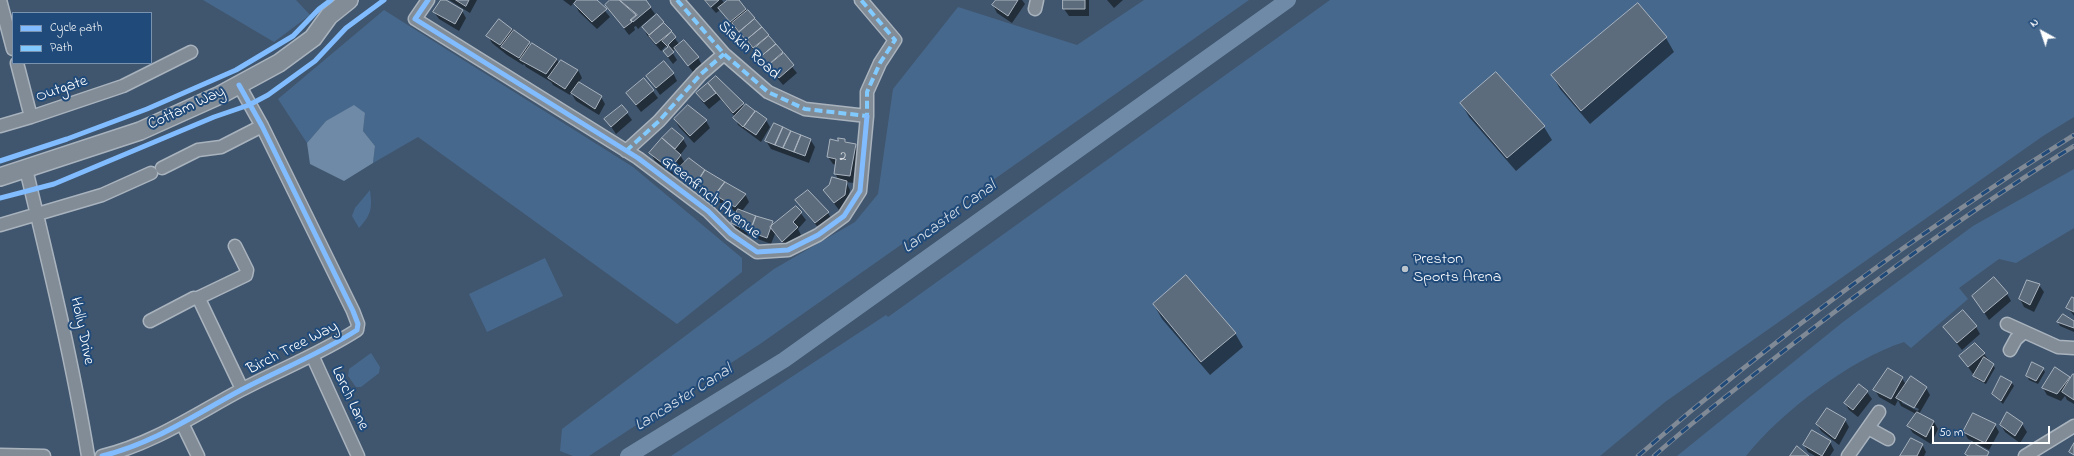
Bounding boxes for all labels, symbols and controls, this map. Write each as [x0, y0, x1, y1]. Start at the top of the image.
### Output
legend [12, 12, 152, 64]
north arrow [2022, 12, 2062, 52]
text: N [2026, 14, 2042, 31]
street label: Siskin Road [713, 17, 783, 85]
text: Cycle path [50, 19, 102, 37]
text: Path [50, 39, 72, 57]
street label: Outgate [34, 72, 90, 108]
street label: Cottam Way [145, 83, 229, 135]
house number: 2 [840, 150, 846, 166]
street label: Greenfinch Avenue [657, 152, 763, 244]
water label: Lancaster Canal [899, 177, 1001, 259]
place label: Preston Sports Arena [1413, 250, 1501, 288]
marker: Preston Sports Arena [1400, 264, 1410, 274]
street label: Holly Drive [64, 295, 98, 367]
street label: Birch Tree Way [244, 318, 342, 380]
water label: Lancaster Canal [632, 361, 736, 437]
street label: Larch Lane [326, 364, 372, 434]
scale bar [1934, 418, 2052, 444]
text: 50 m [1939, 424, 1963, 442]

